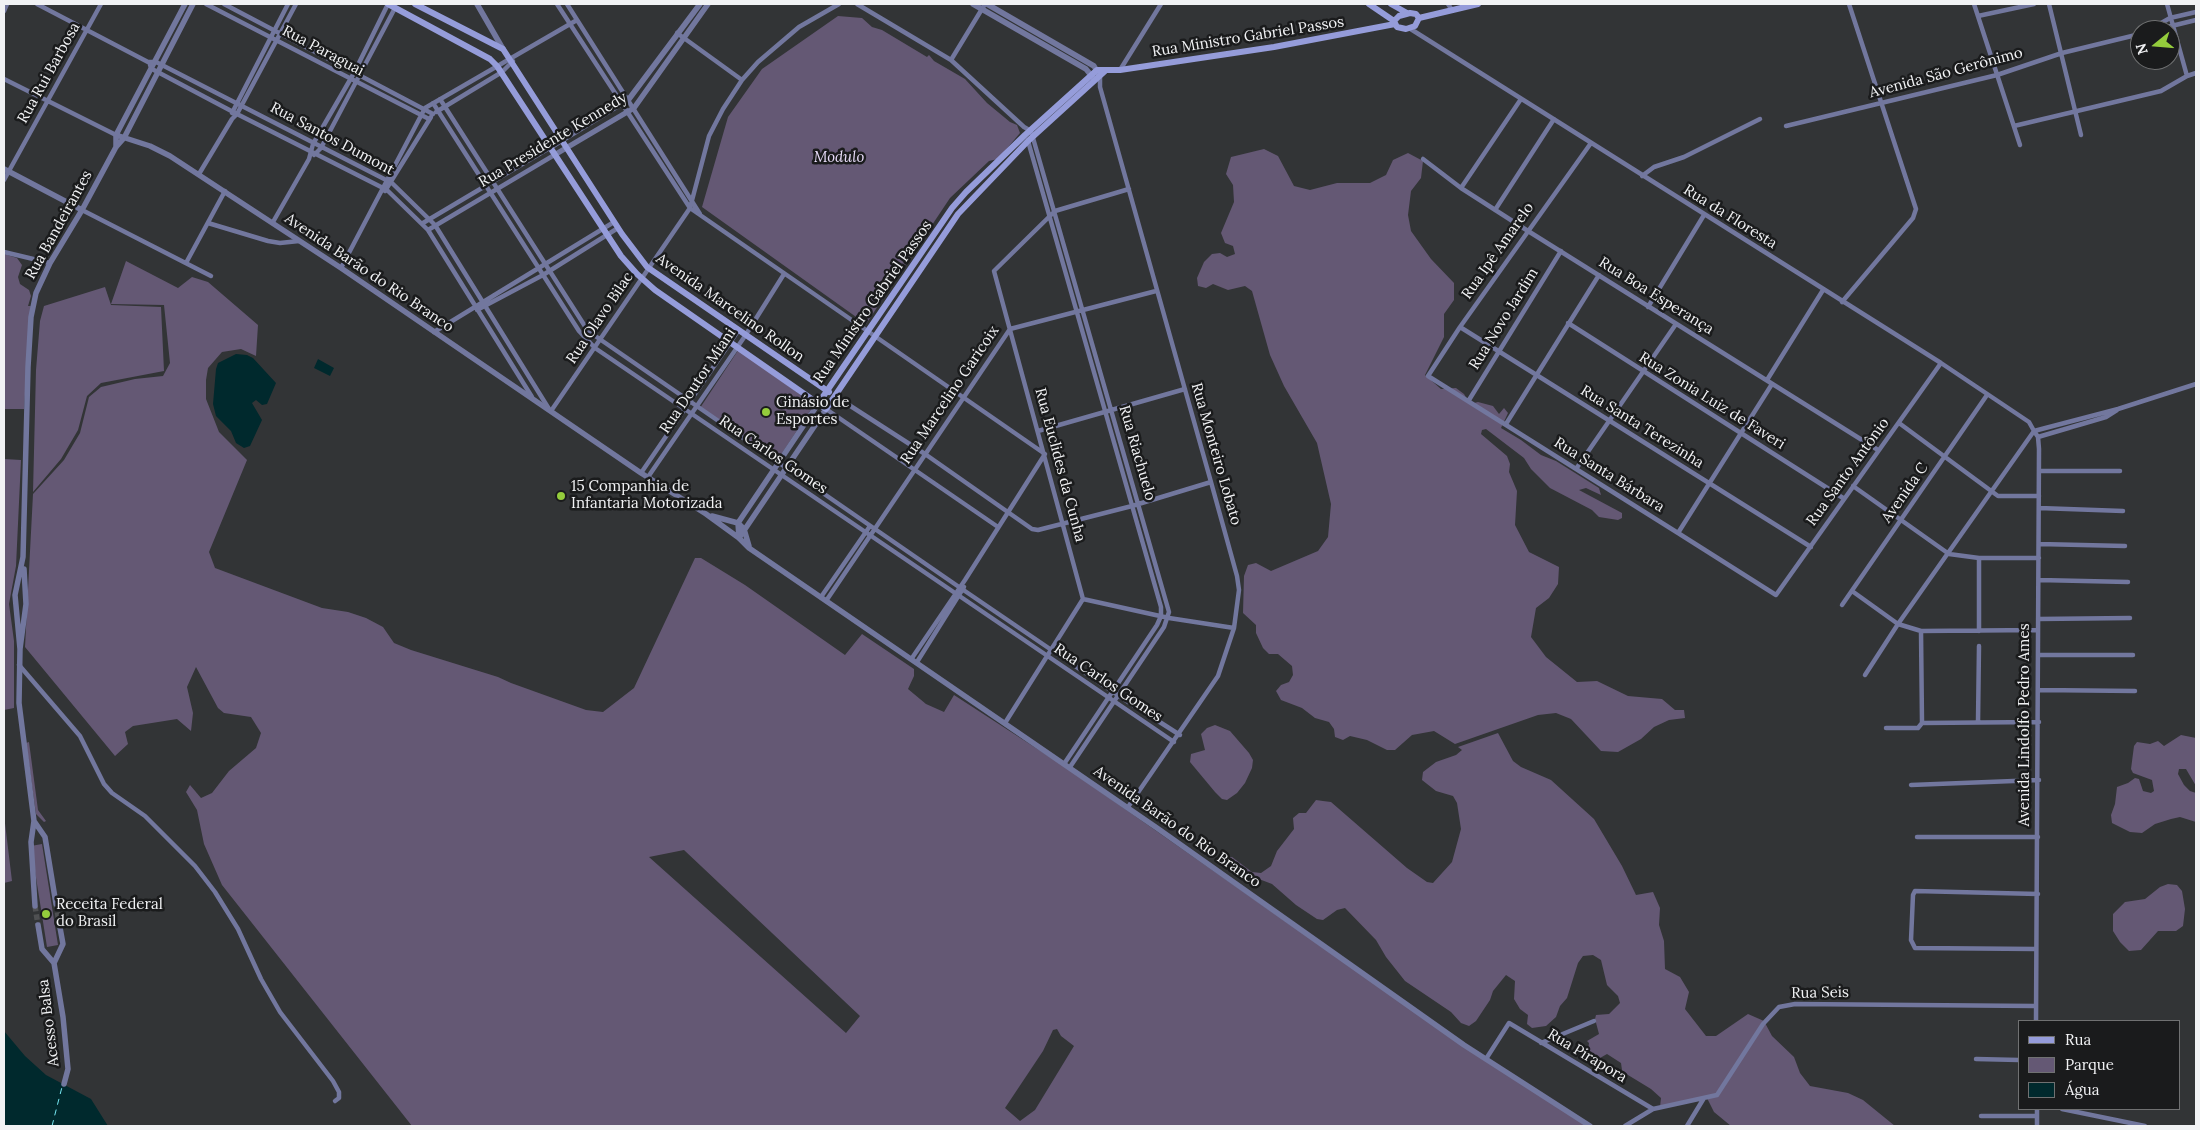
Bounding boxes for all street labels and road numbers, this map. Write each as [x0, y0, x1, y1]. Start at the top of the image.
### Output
street label: Rua Ministro Gabriel Passos [1151, 13, 1345, 61]
street label: Rua Rui Barbosa [14, 20, 84, 126]
street label: Rua Paraguai [279, 22, 367, 80]
street label: Avenida São Gerônimo [1867, 44, 2025, 102]
street label: Rua Presidente Kennedy [476, 89, 630, 191]
street label: Rua Santos Dumont [267, 99, 397, 179]
street label: Rua Bandeirantes [22, 167, 96, 283]
street label: Rua da Floresta [1680, 181, 1780, 253]
street label: Rua Ipê Amarelo [1458, 199, 1538, 303]
street label: Avenida Barão do Rio Branco [281, 210, 457, 336]
street label: Rua Ministro Gabriel Passos [810, 217, 936, 387]
street label: Avenida Marcelino Rollon [652, 250, 808, 366]
street label: Rua Boa Esperança [1595, 253, 1717, 339]
street label: Rua Novo Jardim [1466, 265, 1542, 373]
street label: Rua Olavo Bilac [563, 269, 637, 367]
street label: Rua Marcelino Garicoix [897, 322, 1003, 468]
street label: Rua Doutor Miani [656, 325, 740, 437]
street label: Rua Zonia Luiz de Faveri [1636, 349, 1788, 453]
street label: Rua Monteiro Lobato [1187, 381, 1245, 527]
street label: Rua Santa Terezinha [1577, 382, 1707, 472]
street label: Rua Euclides da Cunha [1031, 386, 1089, 544]
street label: Rua Riachuelo [1115, 403, 1159, 503]
street label: Rua Carlos Gomes [715, 412, 831, 498]
street label: Rua Santo Antônio [1803, 415, 1893, 529]
street label: Rua Santa Bárbara [1550, 434, 1668, 516]
street label: Avenida C [1878, 460, 1932, 526]
street label: Avenida Lindolfo Pedro Ames [2016, 623, 2034, 827]
street label: Rua Carlos Gomes [1050, 640, 1166, 726]
street label: Avenida Barão do Rio Branco [1090, 762, 1264, 892]
street label: Acesso Balsa [35, 978, 63, 1068]
street label: Rua Seis [1791, 983, 1849, 1003]
street label: Rua Pirapora [1544, 1025, 1630, 1087]

